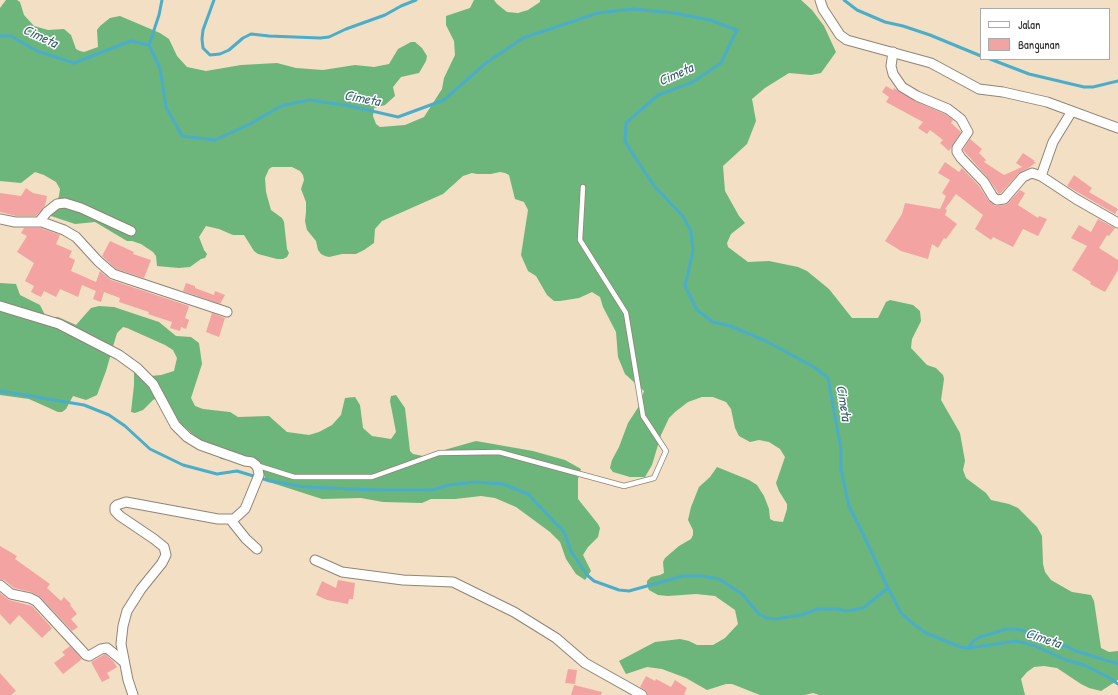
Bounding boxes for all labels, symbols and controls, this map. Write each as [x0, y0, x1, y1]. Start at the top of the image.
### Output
legend [980, 8, 1110, 60]
text: Jalan [1018, 16, 1040, 33]
water label: Cimeta [20, 22, 60, 52]
text: Bangunan [1018, 36, 1060, 53]
water label: Cimeta [656, 60, 696, 90]
water label: Cimeta [343, 87, 381, 111]
water label: Cimeta [832, 384, 854, 422]
water label: Cimeta [1023, 625, 1063, 653]

